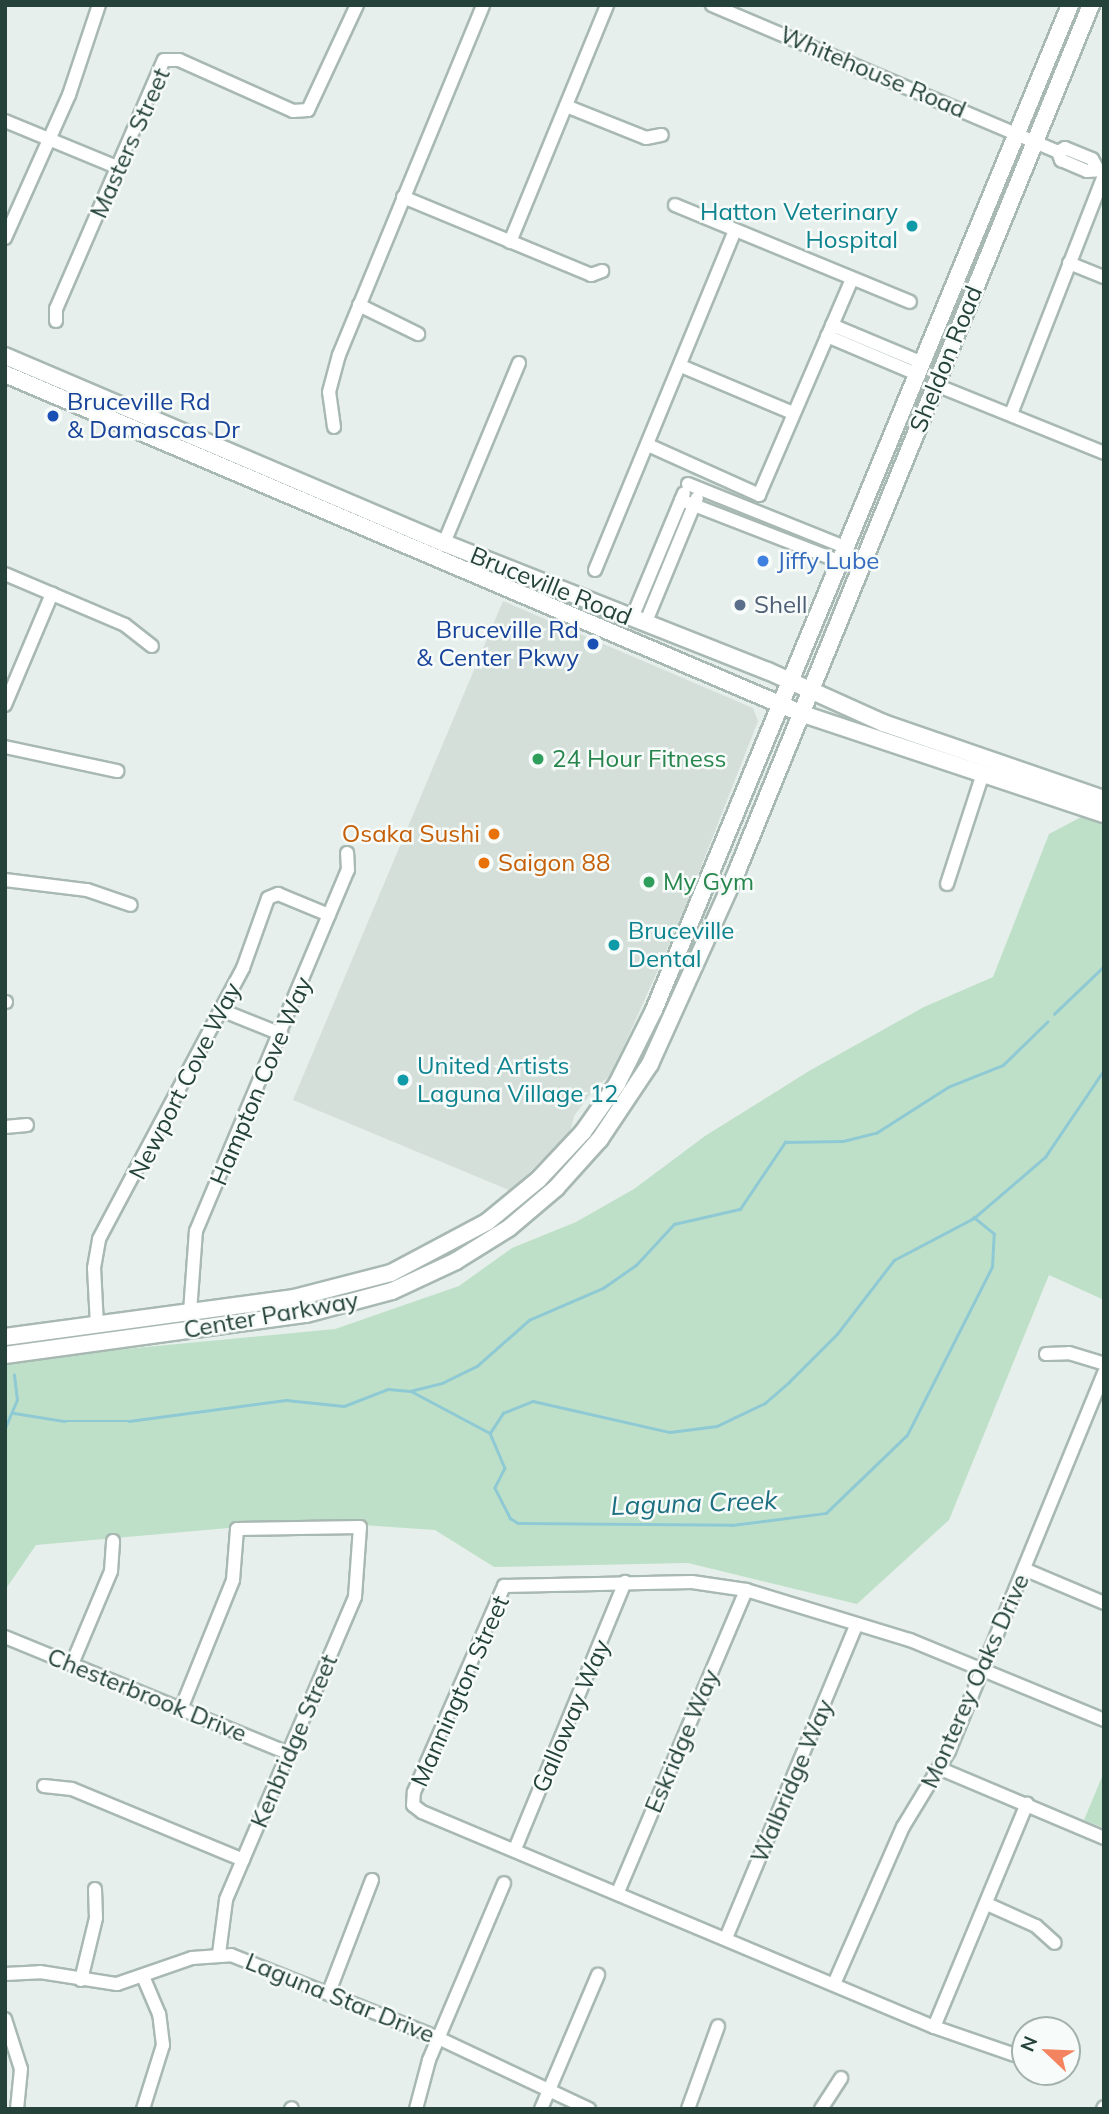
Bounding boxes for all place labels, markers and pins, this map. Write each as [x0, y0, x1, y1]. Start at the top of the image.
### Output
place label: Hatton Veterinary Hospital [700, 198, 898, 254]
marker: Hatton Veterinary Hospital [904, 218, 920, 234]
place label: Bruceville Rd & Damascas Dr [67, 388, 240, 444]
marker: Bruceville Rd & Damascas Dr [45, 408, 61, 424]
place label: Jiffy Lube [777, 547, 879, 575]
marker: Jiffy Lube [755, 553, 771, 569]
place label: Shell [754, 591, 807, 619]
marker: Shell [732, 597, 748, 613]
place label: Bruceville Rd & Center Pkwy [416, 616, 579, 672]
marker: Bruceville Rd & Center Pkwy [585, 636, 601, 652]
place label: 24 Hour Fitness [552, 745, 727, 773]
marker: 24 Hour Fitness [530, 751, 546, 767]
place label: Osaka Sushi [342, 820, 480, 848]
marker: Osaka Sushi [486, 826, 502, 842]
place label: Saigon 88 [498, 849, 610, 877]
marker: Saigon 88 [476, 855, 492, 871]
place label: My Gym [663, 868, 754, 896]
marker: My Gym [641, 874, 657, 890]
place label: Bruceville Dental [628, 917, 734, 973]
marker: Bruceville Dental [606, 937, 622, 953]
place label: United Artists Laguna Village 12 [417, 1052, 618, 1108]
marker: United Artists Laguna Village 12 [395, 1072, 411, 1088]

